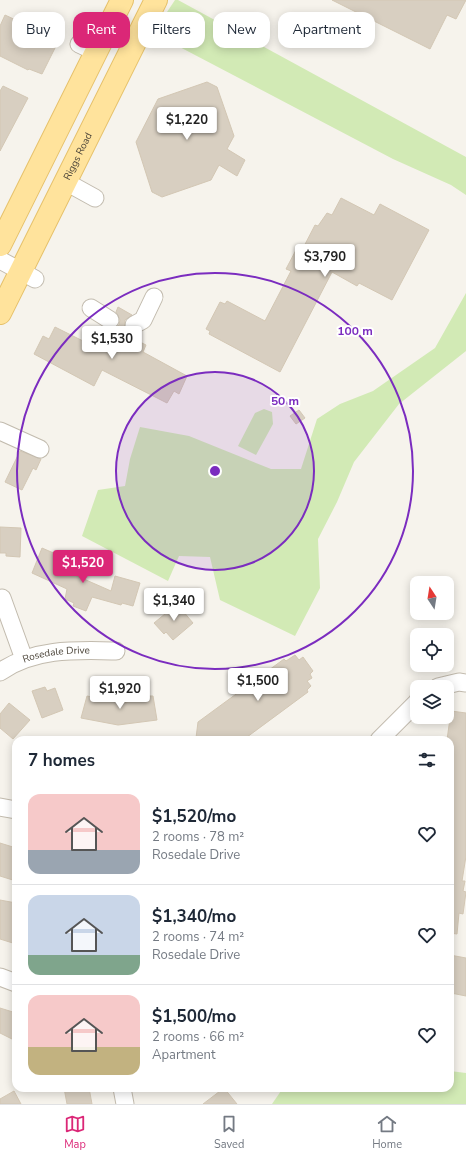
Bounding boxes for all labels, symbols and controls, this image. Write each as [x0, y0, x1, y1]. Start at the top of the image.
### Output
chip: Buy [12, 12, 65, 48]
chip: Rent [73, 12, 130, 48]
chip: Filters [138, 12, 205, 48]
chip: New [213, 12, 270, 48]
chip: Apartment [278, 12, 375, 48]
pin: $1,220 [154, 107, 220, 141]
text: $1,220 [166, 111, 208, 129]
street label: Riggs Road [60, 130, 96, 183]
pin: $3,790 [292, 244, 358, 278]
text: $3,790 [304, 248, 346, 266]
text: 100 m [337, 323, 373, 339]
pin: $1,530 [79, 326, 145, 360]
text: $1,530 [91, 330, 133, 348]
text: 50 m [271, 393, 299, 409]
centre of rings [208, 464, 222, 478]
pin: $1,520 [50, 550, 116, 584]
text: $1,520 [62, 554, 104, 572]
north arrow [410, 576, 454, 620]
map controls [410, 576, 454, 724]
pin: $1,340 [141, 588, 207, 622]
text: $1,340 [153, 592, 195, 610]
button: locate [410, 628, 454, 672]
street label: Rosedale Drive [21, 643, 90, 666]
pin: $1,500 [225, 668, 291, 702]
text: $1,500 [237, 672, 279, 690]
pin: $1,920 [87, 676, 153, 710]
text: $1,920 [99, 680, 141, 698]
button: layers [410, 680, 454, 724]
text: 7 homes [28, 749, 95, 772]
icon: filters [416, 749, 438, 771]
text: $1,520/mo [152, 805, 236, 828]
icon: home [60, 810, 108, 858]
icon: heart [416, 823, 438, 845]
text: 2 rooms · 78 m² [152, 828, 244, 846]
text: Rosedale Drive [152, 846, 240, 864]
text: $1,340/mo [152, 905, 236, 928]
icon: home [60, 911, 108, 959]
icon: heart [416, 924, 438, 946]
text: 2 rooms · 74 m² [152, 928, 244, 946]
text: Rosedale Drive [152, 946, 240, 964]
text: $1,500/mo [152, 1005, 236, 1028]
icon: home [60, 1011, 108, 1059]
icon: heart [416, 1024, 438, 1046]
text: 2 rooms · 66 m² [152, 1028, 244, 1046]
text: Apartment [152, 1046, 215, 1064]
tab: Map [64, 1113, 86, 1152]
tab: Saved [214, 1113, 244, 1152]
tab: Home [372, 1113, 402, 1152]

